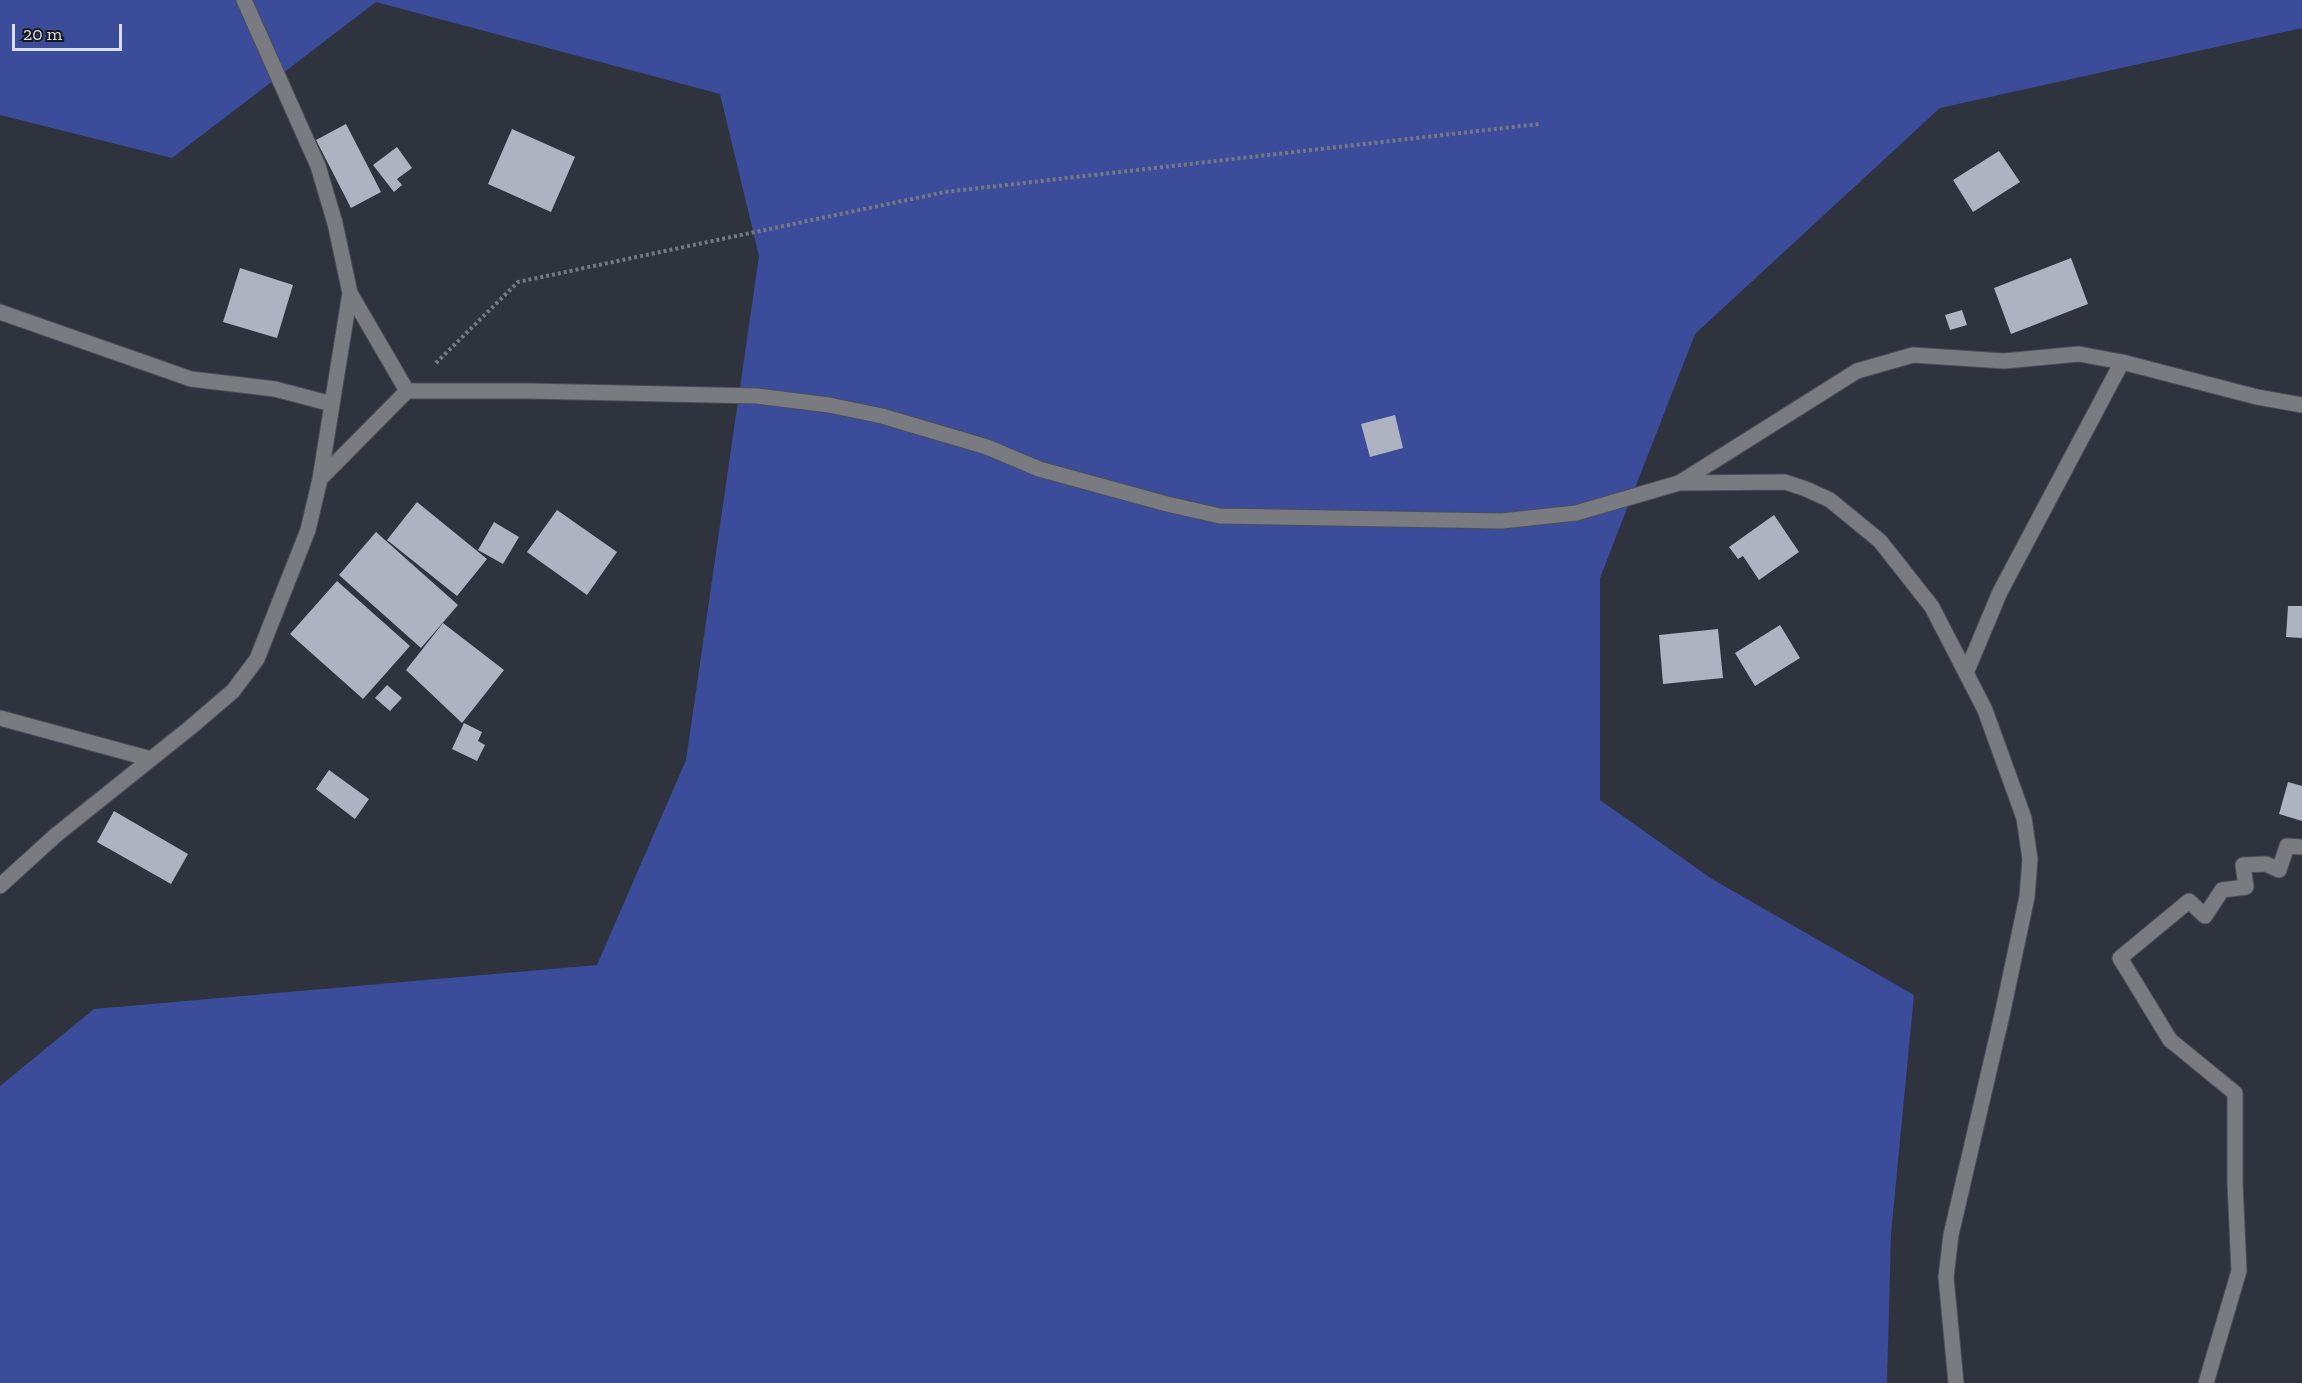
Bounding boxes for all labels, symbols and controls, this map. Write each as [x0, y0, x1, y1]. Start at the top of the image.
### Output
scale bar [15, 12, 124, 50]
text: 20 m [23, 23, 62, 45]

